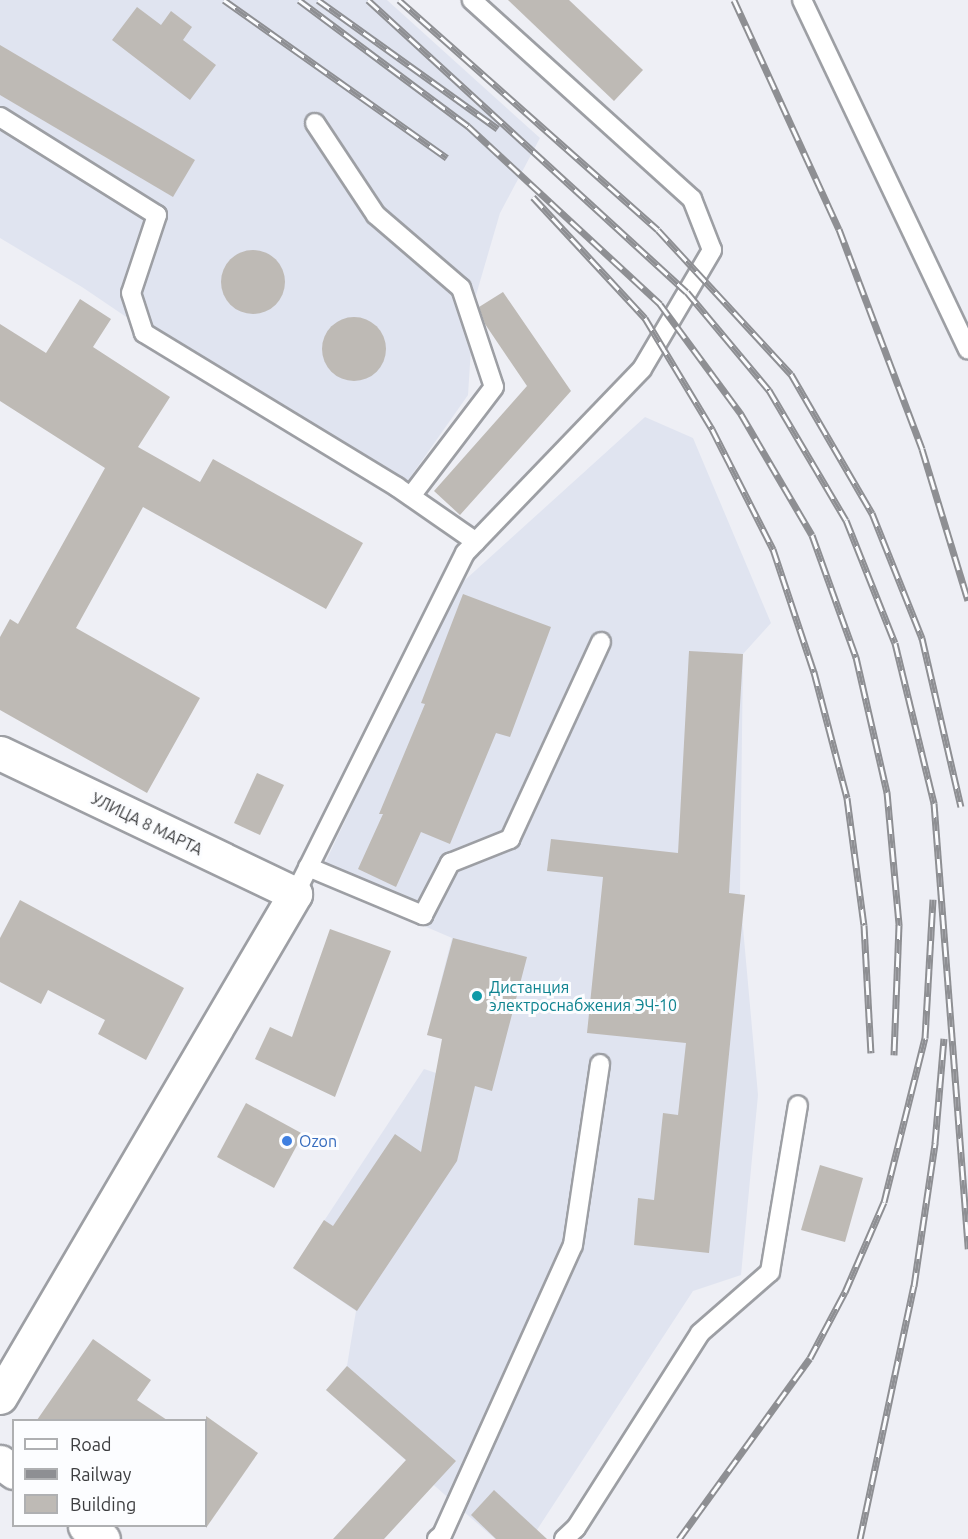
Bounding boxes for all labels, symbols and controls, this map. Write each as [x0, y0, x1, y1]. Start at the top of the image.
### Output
street label: УЛИЦА 8 МАРТА [88, 789, 206, 859]
place label: Дистанция электроснабжения ЭЧ-10 [489, 977, 677, 1015]
marker: Дистанция электроснабжения ЭЧ-10 [470, 989, 484, 1003]
place label: Ozon [299, 1131, 337, 1151]
marker: Ozon [280, 1134, 294, 1148]
legend [12, 1419, 207, 1527]
text: Road [70, 1434, 112, 1454]
text: Railway [70, 1464, 131, 1484]
text: Building [70, 1494, 136, 1514]

